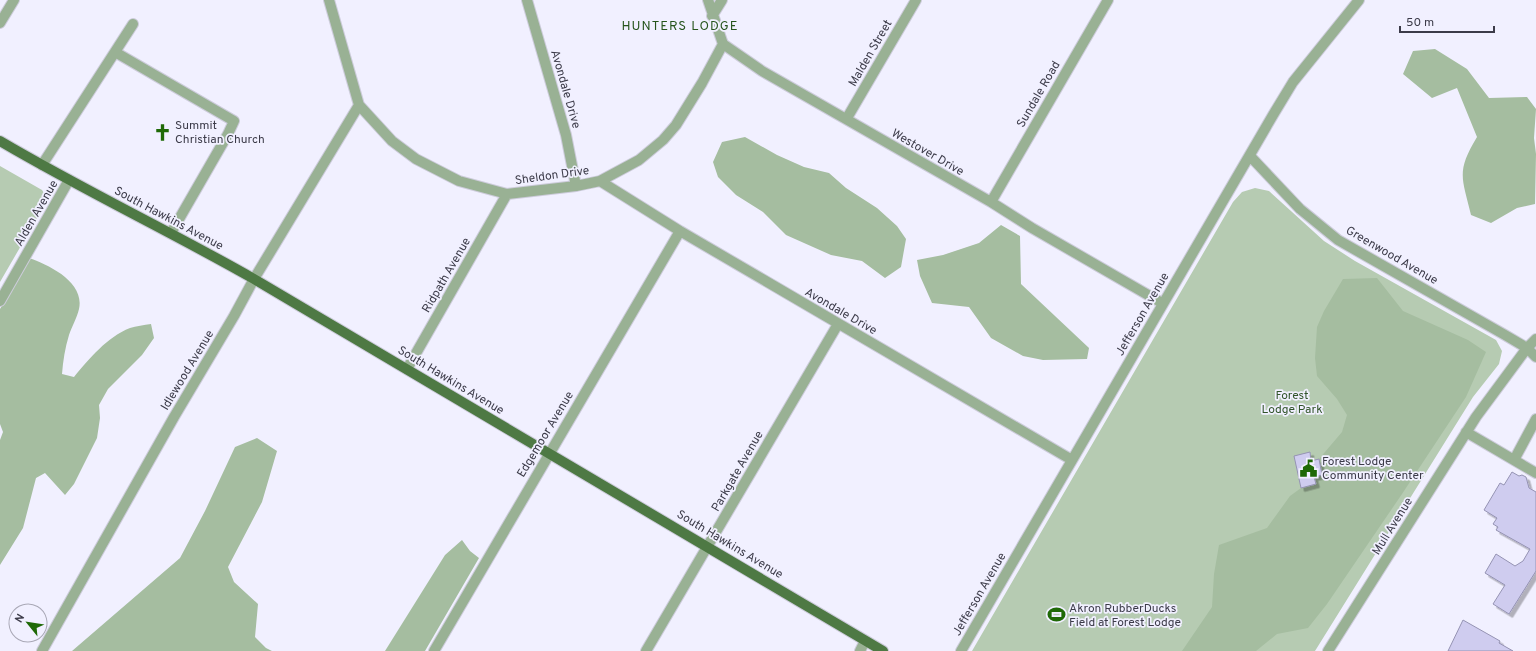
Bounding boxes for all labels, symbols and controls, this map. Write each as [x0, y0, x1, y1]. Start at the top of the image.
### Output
scale bar [1400, 8, 1494, 34]
text: 50 m [1406, 15, 1434, 31]
street label: Malden Street [845, 17, 896, 90]
district label: HUNTERS LODGE [622, 19, 739, 35]
street label: Avondale Drive [546, 48, 584, 130]
street label: Sundale Road [1013, 58, 1064, 131]
place label: Summit Christian Church [175, 118, 265, 148]
church icon: Summit Christian Church [152, 122, 172, 142]
street label: Westover Drive [888, 126, 967, 180]
street label: Sheldon Drive [514, 163, 590, 189]
street label: Alden Avenue [11, 178, 62, 249]
street label: South Hawkins Avenue [111, 183, 226, 254]
street label: Greenwood Avenue [1342, 223, 1441, 289]
street label: Ridpath Avenue [419, 235, 475, 316]
street label: Jefferson Avenue [1113, 270, 1173, 359]
street label: Avondale Drive [801, 285, 880, 339]
street label: Idlewood Avenue [158, 327, 218, 414]
street label: South Hawkins Avenue [394, 343, 507, 419]
street label: Edgemoor Avenue [514, 388, 578, 481]
park label: Forest Lodge Park [1261, 388, 1323, 418]
street label: Parkgate Avenue [708, 428, 767, 515]
place label: Forest Lodge Community Center [1322, 454, 1424, 484]
public building icon: Forest Lodge Community Center [1299, 458, 1319, 478]
street label: Mull Avenue [1369, 495, 1417, 558]
street label: South Hawkins Avenue [673, 507, 786, 583]
street label: Jefferson Avenue [950, 550, 1010, 639]
place label: Akron RubberDucks Field at Forest Lodge [1069, 601, 1181, 631]
north arrow [8, 603, 48, 643]
sports icon: Akron RubberDucks Field at Forest Lodge [1046, 605, 1066, 625]
text: N [12, 612, 28, 625]

